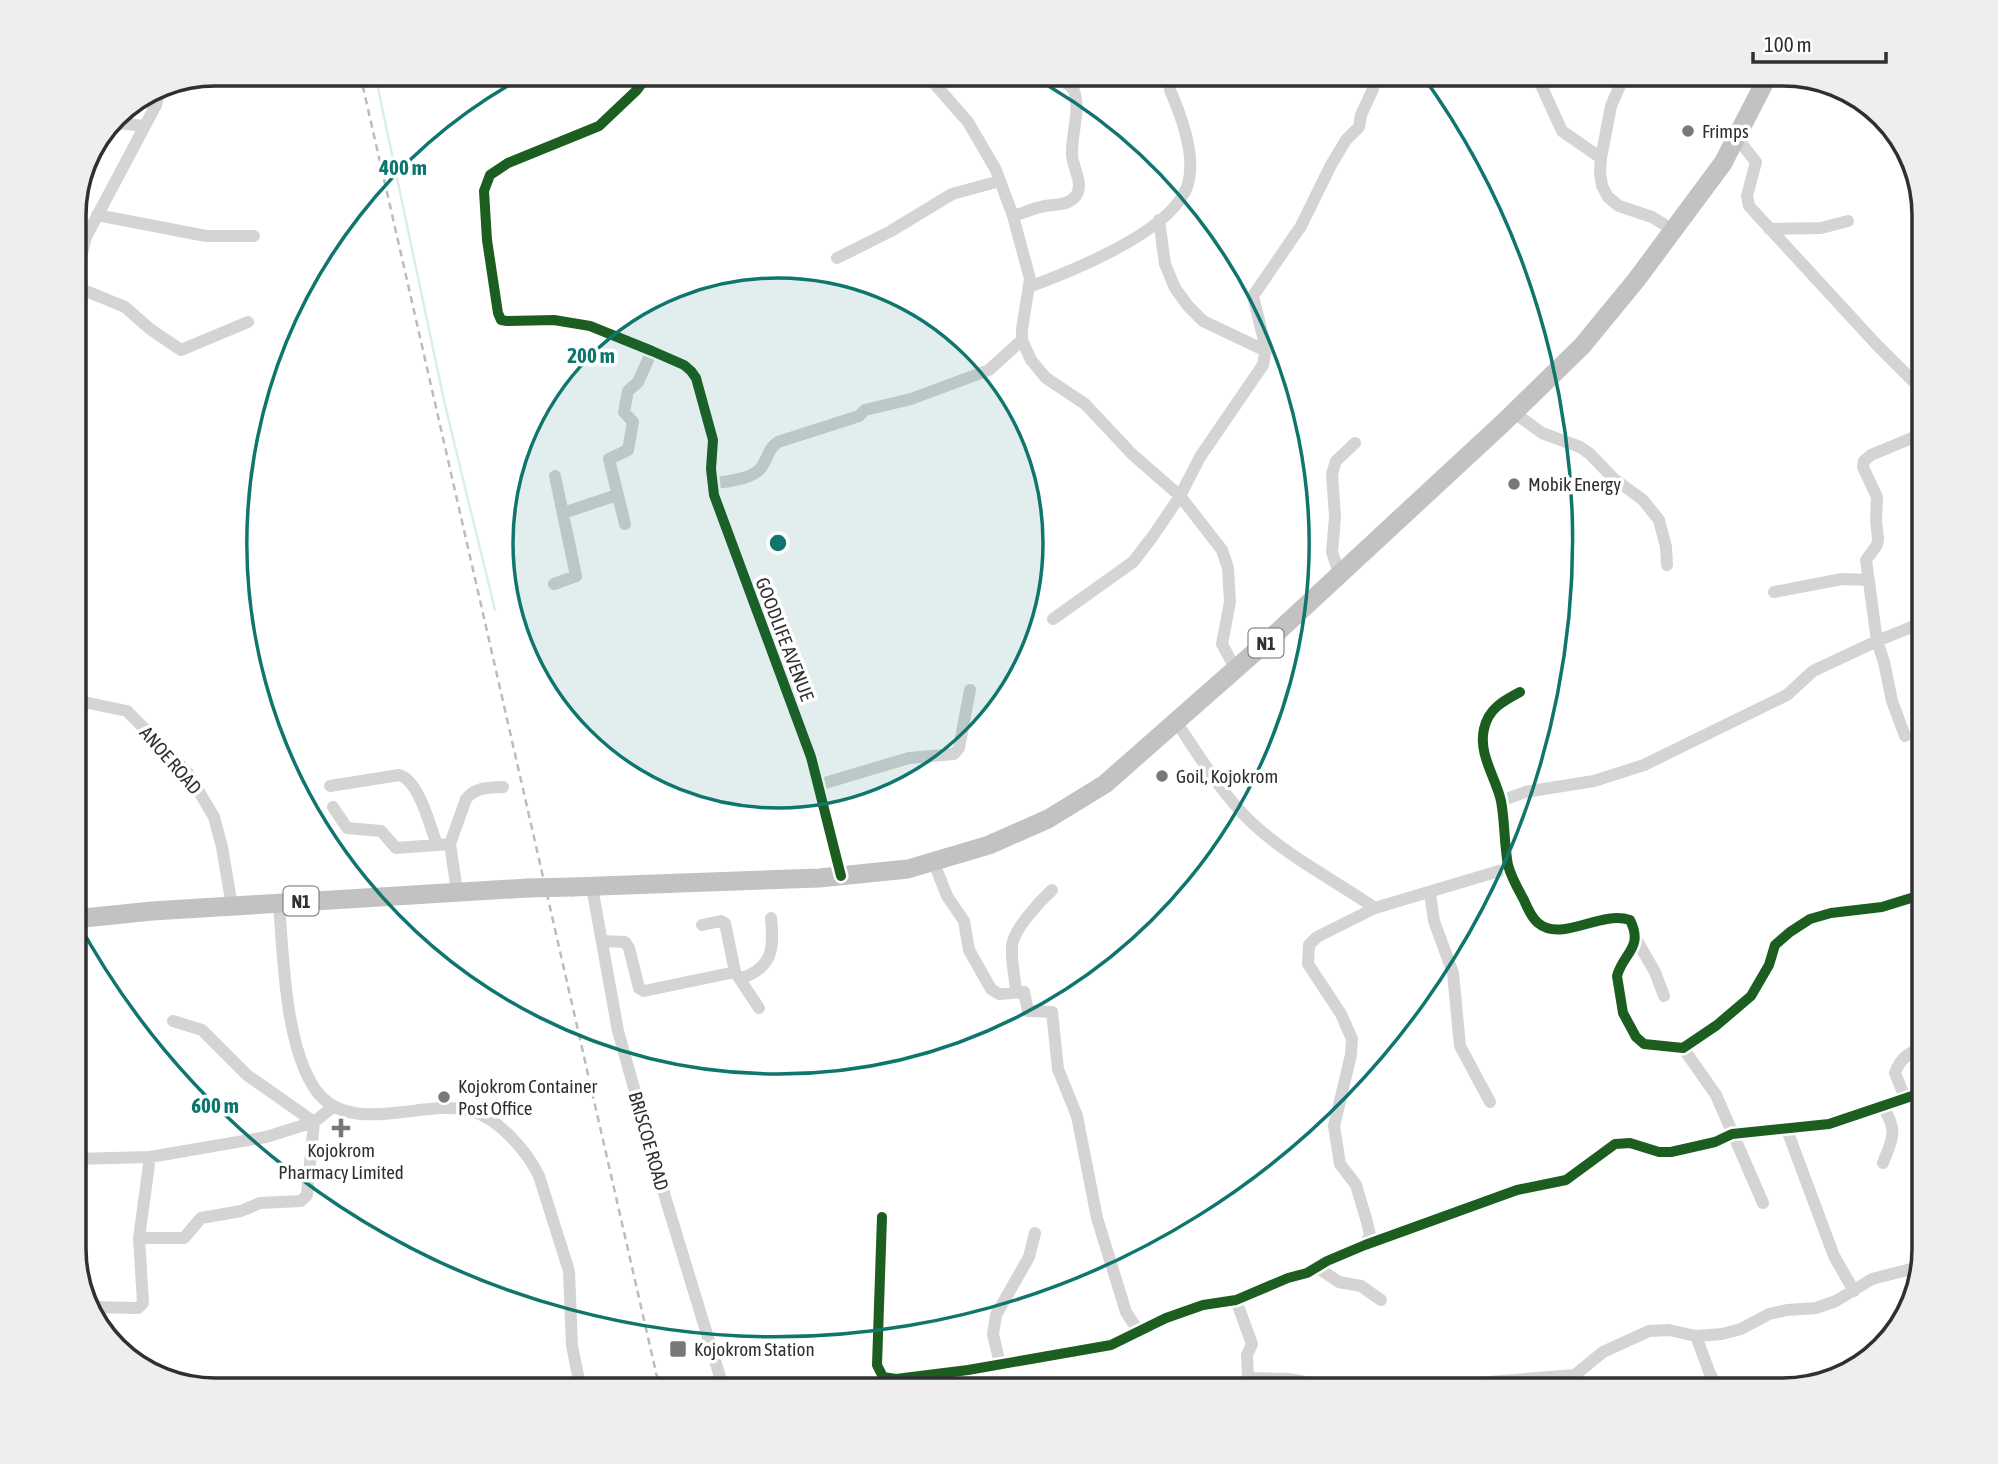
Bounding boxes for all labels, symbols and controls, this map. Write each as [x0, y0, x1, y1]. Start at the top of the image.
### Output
scale bar [1753, 21, 1886, 65]
text: 100 m [1764, 32, 1812, 56]
place label: Frimps [1702, 120, 1749, 142]
marker: Frimps [1680, 123, 1696, 139]
text: 400 m [378, 155, 427, 179]
text: 200 m [567, 343, 615, 367]
place label: Mobik Energy [1528, 473, 1621, 495]
marker: Mobik Energy [1506, 476, 1522, 492]
centre of rings [766, 531, 790, 555]
street label: GOODLIFE AVENUE [751, 574, 819, 704]
road number: N1 [1248, 628, 1284, 658]
street label: ANOE ROAD [136, 722, 206, 798]
place label: Goil, Kojokrom [1176, 765, 1278, 787]
marker: Goil, Kojokrom [1154, 768, 1170, 784]
road number: N1 [284, 887, 318, 916]
place label: Kojokrom Container Post Office [458, 1075, 598, 1119]
marker: Kojokrom Container Post Office [436, 1089, 452, 1105]
street label: BRISCOE ROAD [624, 1089, 674, 1193]
text: 600 m [191, 1093, 239, 1117]
marker: Kojokrom Pharmacy Limited [333, 1120, 349, 1136]
place label: Kojokrom Pharmacy Limited [278, 1139, 404, 1183]
place label: Kojokrom Station [694, 1338, 815, 1360]
marker: Kojokrom Station [668, 1339, 688, 1359]

